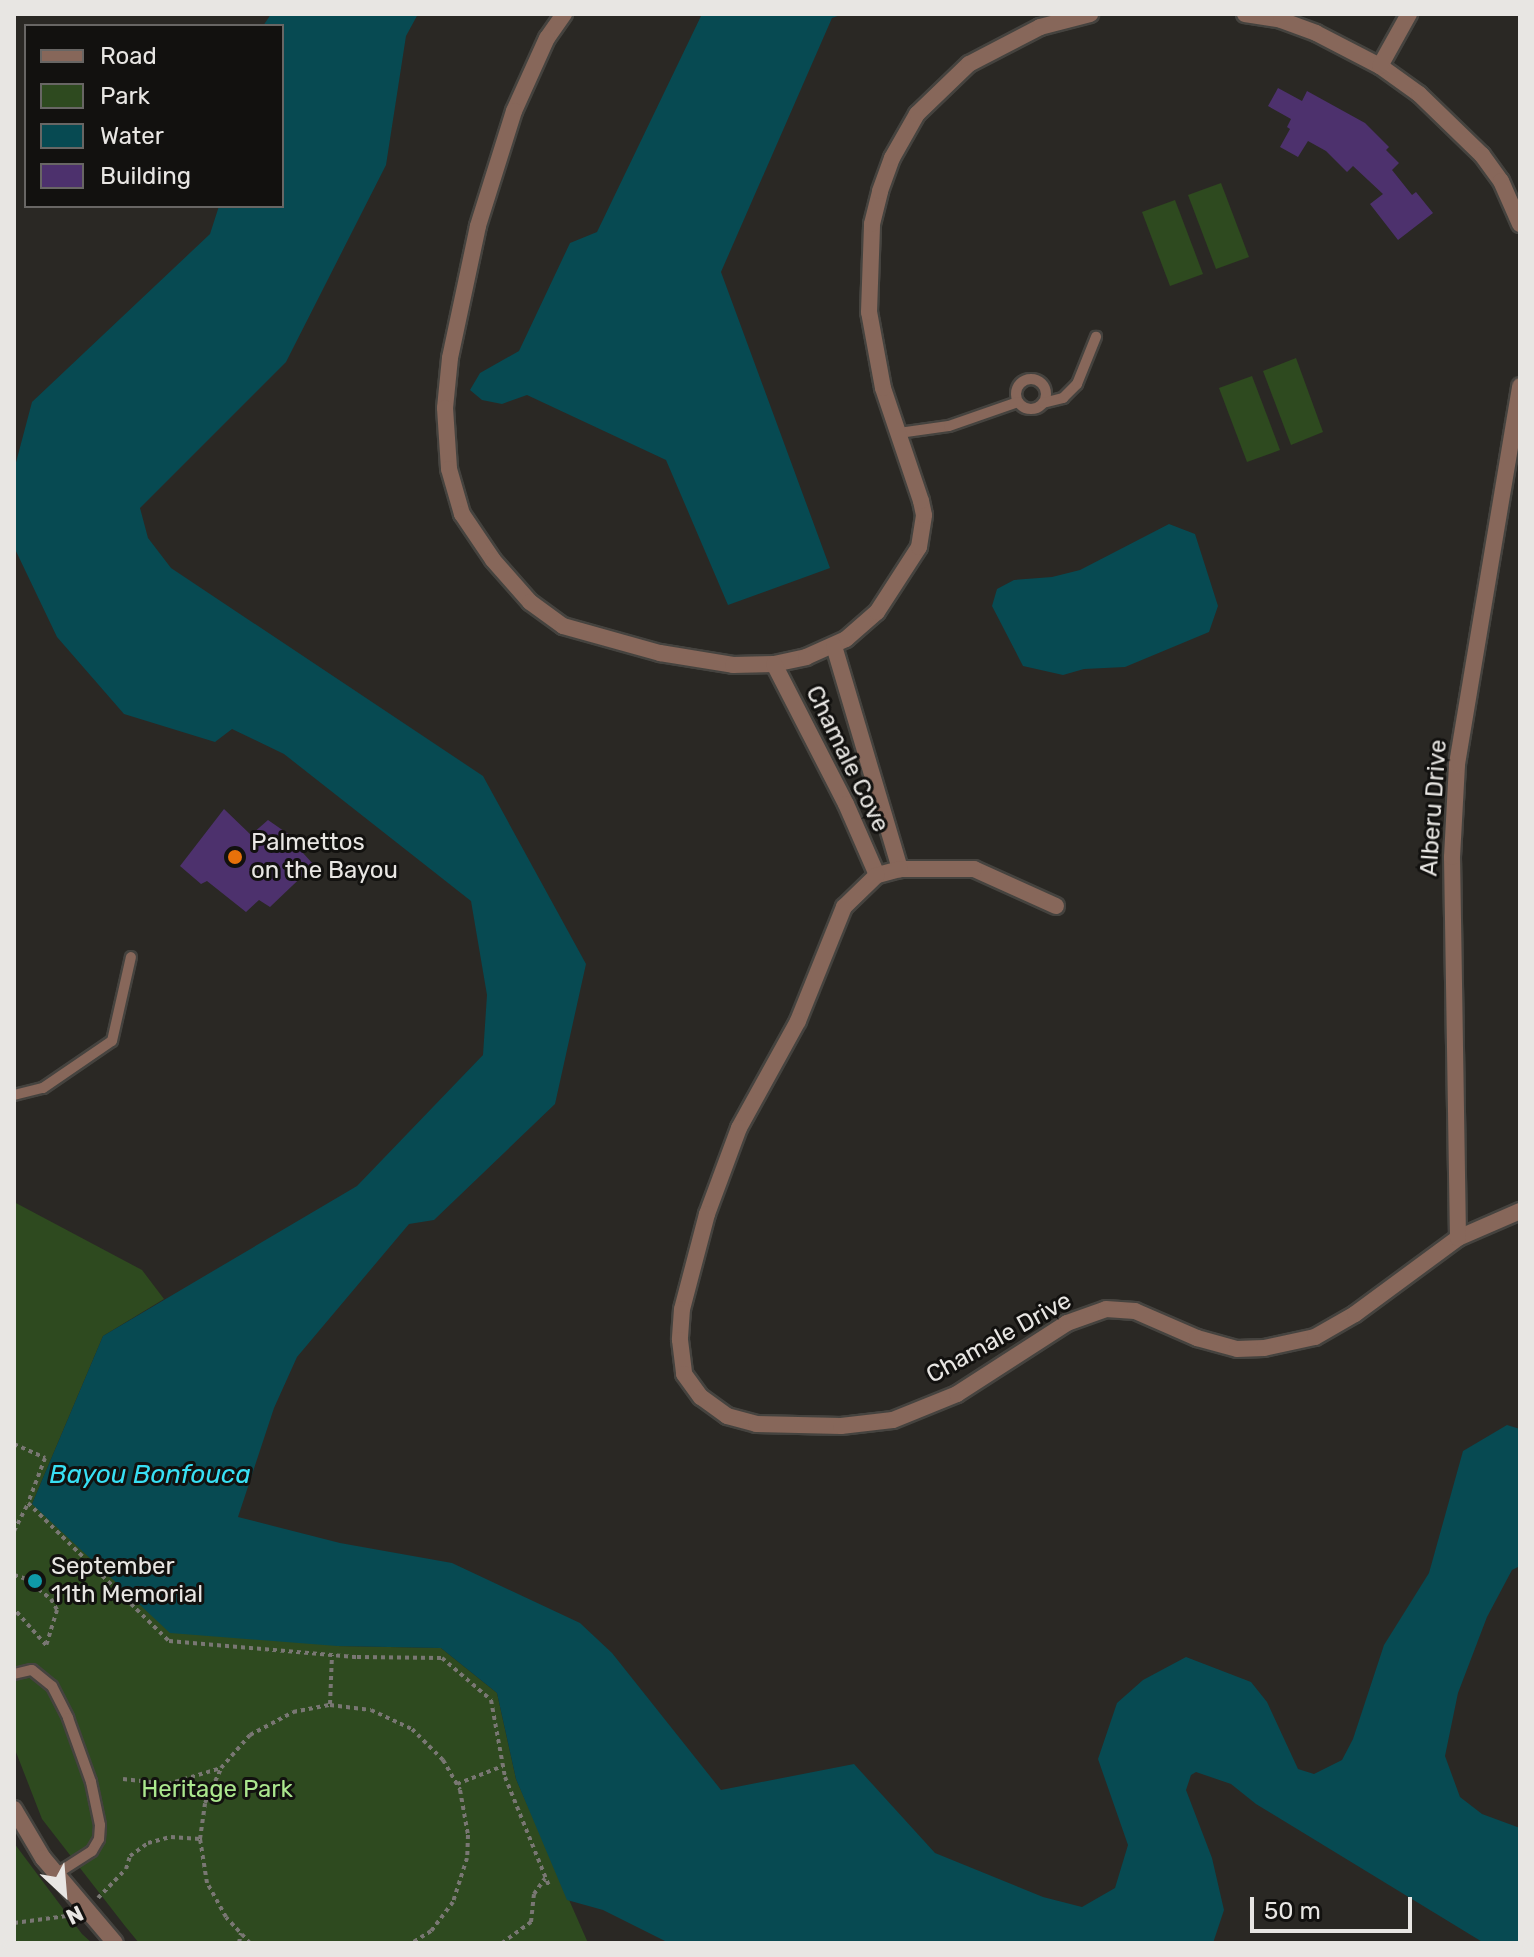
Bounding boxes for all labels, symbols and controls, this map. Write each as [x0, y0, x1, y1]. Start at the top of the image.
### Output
legend [24, 24, 284, 208]
text: Road [100, 42, 157, 70]
text: Park [100, 82, 150, 110]
text: Water [100, 122, 164, 150]
text: Building [100, 162, 191, 190]
street label: Chamale Cove [799, 681, 895, 837]
street label: Alberu Drive [1415, 739, 1453, 877]
place label: Palmettos on the Bayou [251, 829, 399, 885]
marker: Palmettos on the Bayou [226, 848, 244, 866]
street label: Chamale Drive [921, 1286, 1077, 1390]
water label: Bayou Bonfouca [49, 1459, 251, 1491]
place label: September 11th Memorial [51, 1553, 203, 1609]
marker: September 11th Memorial [26, 1572, 44, 1590]
park label: Heritage Park [141, 1776, 293, 1804]
north arrow [24, 1853, 104, 1933]
scale bar [1254, 1881, 1416, 1931]
text: 50 m [1264, 1897, 1321, 1925]
text: N [62, 1899, 88, 1931]

